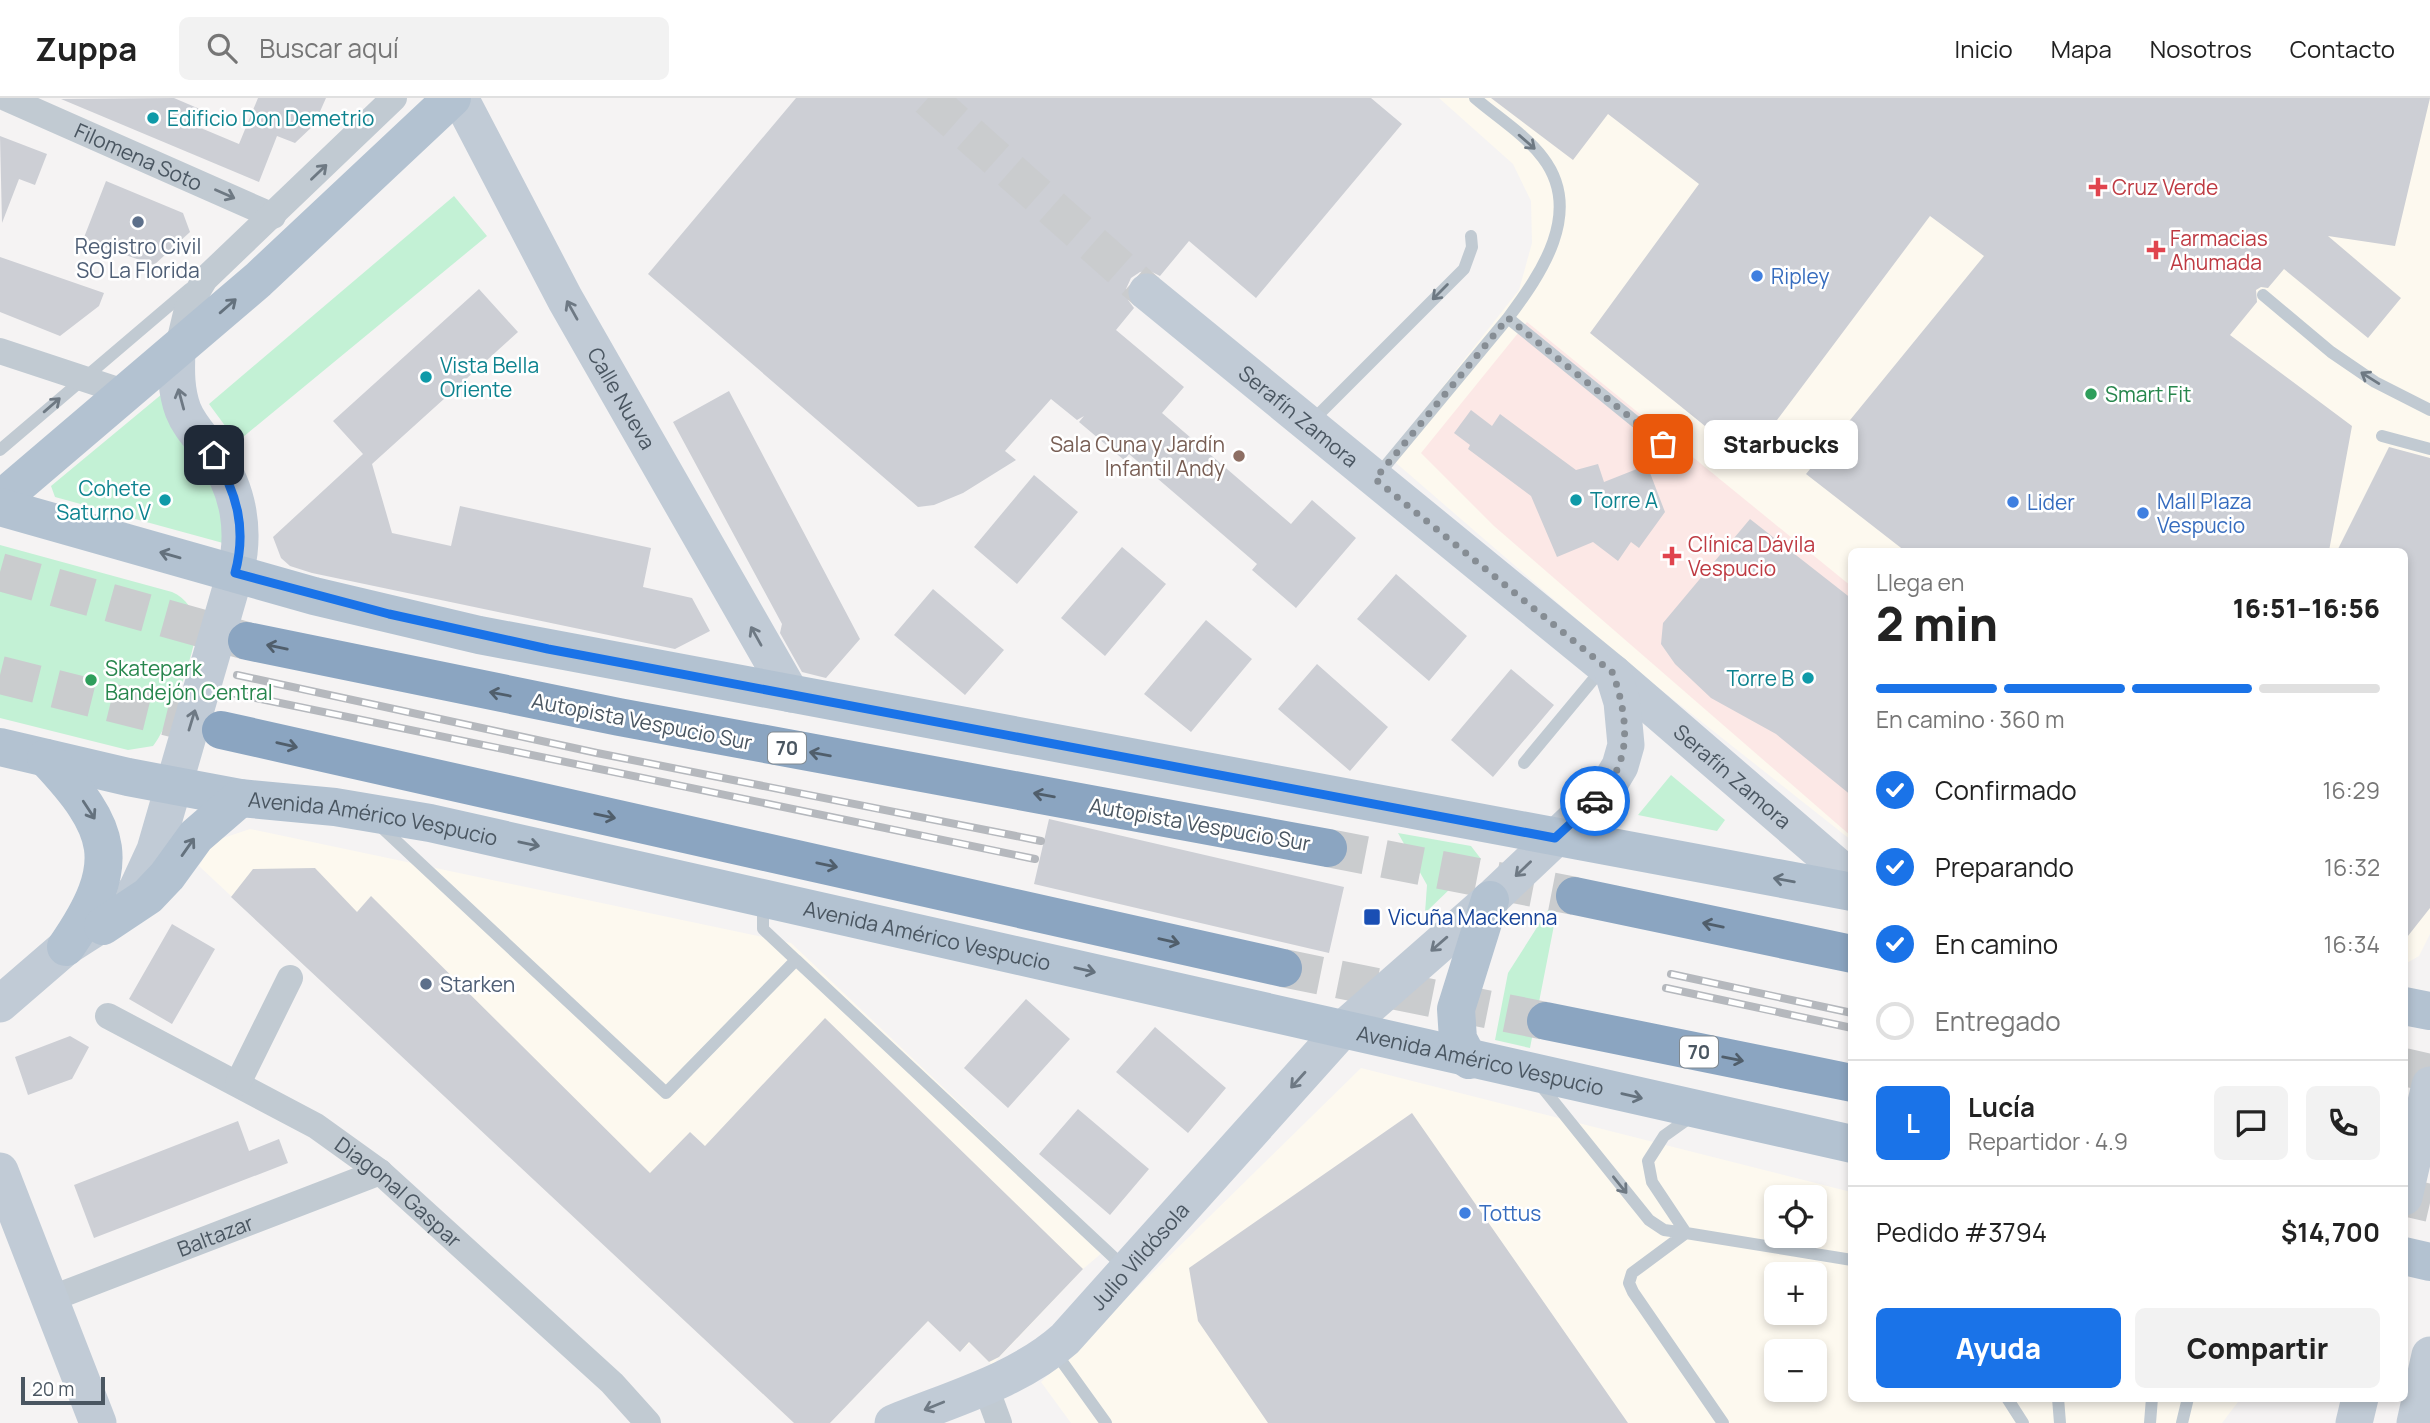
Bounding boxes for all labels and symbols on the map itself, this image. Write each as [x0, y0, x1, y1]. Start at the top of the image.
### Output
place label: Edificio Don Demetrio [167, 104, 374, 132]
marker: Edificio Don Demetrio [145, 110, 161, 126]
street label: Filomena Soto [70, 116, 207, 197]
one-way arrow [1518, 134, 1536, 150]
one-way arrow [310, 164, 327, 181]
place label: Cruz Verde [2112, 173, 2218, 201]
marker: Cruz Verde [2090, 179, 2106, 195]
one-way arrow [214, 188, 235, 201]
marker: Registro Civil SO La Florida [130, 214, 146, 230]
place label: Farmacias Ahumada [2170, 224, 2268, 276]
place label: Registro Civil SO La Florida [75, 232, 201, 284]
marker: Farmacias Ahumada [2148, 242, 2164, 258]
place label: Ripley [1771, 262, 1830, 290]
marker: Ripley [1749, 268, 1765, 284]
one-way arrow [1432, 283, 1449, 300]
one-way arrow [219, 298, 237, 314]
one-way arrow [565, 301, 579, 321]
street label: Calle Nueva [581, 342, 662, 454]
place label: Vista Bella Oriente [440, 351, 539, 403]
street label: Serafín Zamora [1233, 359, 1365, 473]
marker: Vista Bella Oriente [418, 369, 434, 385]
one-way arrow [2360, 371, 2380, 385]
place label: Smart Fit [2105, 380, 2192, 408]
marker: Smart Fit [2083, 386, 2099, 402]
one-way arrow [173, 389, 186, 411]
one-way arrow [42, 397, 60, 413]
pin [1633, 414, 1693, 474]
callout: Starbucks [1705, 420, 1859, 468]
pin [184, 425, 244, 485]
place label: Sala Cuna y Jardín Infantil Andy [1050, 430, 1225, 482]
marker: Sala Cuna y Jardín Infantil Andy [1231, 448, 1247, 464]
place label: Cohete Saturno V [56, 474, 151, 526]
place label: Torre A [1590, 486, 1658, 514]
place label: Mall Plaza Vespucio [2157, 487, 2252, 539]
place label: Lider [2027, 488, 2075, 516]
marker: Cohete Saturno V [157, 492, 173, 508]
marker: Torre A [1568, 492, 1584, 508]
marker: Lider [2005, 494, 2021, 510]
marker: Mall Plaza Vespucio [2135, 505, 2151, 521]
place label: Clínica Dávila Vespucio [1688, 530, 1815, 582]
marker: Clínica Dávila Vespucio [1662, 546, 1682, 566]
one-way arrow [159, 548, 181, 561]
one-way arrow [749, 627, 763, 647]
one-way arrow [266, 640, 289, 654]
place label: Skatepark Bandejón Central [105, 654, 273, 706]
place label: Torre B [1726, 664, 1794, 692]
marker: Torre B [1800, 670, 1816, 686]
marker: Skatepark Bandejón Central [83, 672, 99, 688]
one-way arrow [489, 686, 512, 700]
street label: Autopista Vespucio Sur [529, 686, 755, 756]
one-way arrow [186, 709, 199, 731]
street label: Serafín Zamora [1668, 718, 1798, 835]
road number: 70 [768, 733, 806, 764]
one-way arrow [275, 739, 298, 753]
one-way arrow [809, 747, 832, 760]
courier [1560, 766, 1630, 836]
street label: Avenida Américo Vespucio [247, 785, 500, 852]
one-way arrow [1033, 788, 1056, 801]
street label: Autopista Vespucio Sur [1087, 791, 1313, 857]
one-way arrow [82, 800, 97, 819]
one-way arrow [593, 809, 616, 823]
one-way arrow [181, 838, 195, 857]
one-way arrow [517, 838, 540, 852]
one-way arrow [815, 858, 838, 872]
one-way arrow [1515, 860, 1532, 877]
one-way arrow [1773, 873, 1796, 886]
street label: Avenida Américo Vespucio [801, 894, 1054, 977]
place label: Vicuña Mackenna [1388, 903, 1557, 931]
marker: Vicuña Mackenna [1362, 907, 1382, 927]
one-way arrow [1702, 917, 1725, 931]
one-way arrow [1157, 935, 1180, 949]
one-way arrow [1430, 936, 1448, 952]
one-way arrow [1074, 964, 1096, 977]
place label: Starken [440, 970, 515, 998]
marker: Starken [418, 976, 434, 992]
street label: Avenida Américo Vespucio [1354, 1019, 1607, 1102]
road number: 70 [1680, 1036, 1718, 1068]
one-way arrow [1721, 1053, 1744, 1067]
one-way arrow [1290, 1071, 1306, 1089]
one-way arrow [1620, 1090, 1643, 1103]
street label: Diagonal Gaspar [330, 1130, 468, 1254]
one-way arrow [1612, 1175, 1628, 1193]
street label: Julio Vildósola [1084, 1196, 1195, 1316]
place label: Tottus [1479, 1199, 1541, 1227]
marker: Tottus [1457, 1205, 1473, 1221]
street label: Baltazar [173, 1208, 258, 1263]
scale bar [21, 1374, 105, 1406]
one-way arrow [924, 1400, 945, 1413]

